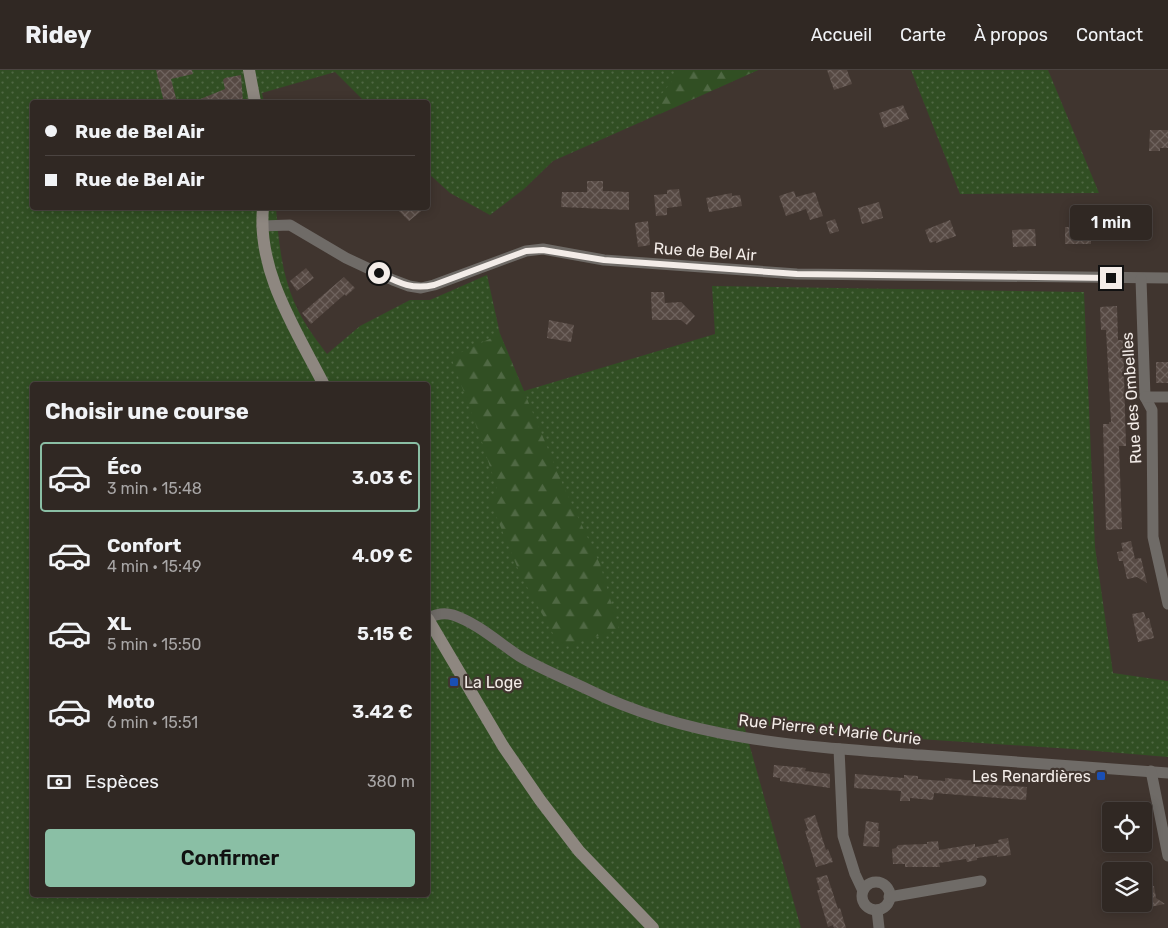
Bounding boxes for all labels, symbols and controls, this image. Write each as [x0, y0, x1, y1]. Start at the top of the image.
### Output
text: Ridey [25, 21, 92, 49]
text: Accueil [811, 24, 872, 46]
text: Carte [900, 24, 946, 46]
text: À propos [974, 24, 1048, 46]
text: Contact [1076, 24, 1143, 46]
text: Rue de Bel Air [75, 120, 204, 143]
text: Rue de Bel Air [75, 168, 204, 191]
callout: 1 min [1070, 206, 1152, 240]
text: 1 min [1091, 213, 1131, 232]
street label: Rue de Bel Air [653, 238, 757, 265]
route start [368, 262, 390, 284]
route end [1100, 267, 1122, 289]
street label: Rue des Ombelles [1117, 331, 1146, 464]
text: Choisir une course [45, 398, 249, 425]
icon: car [47, 455, 92, 500]
text: Éco [107, 456, 142, 479]
text: 3.03 € [352, 466, 413, 489]
text: 3 min · 15:48 [107, 479, 202, 498]
icon: car [47, 533, 92, 578]
text: Confort [107, 534, 181, 557]
text: 4.09 € [352, 544, 413, 567]
text: 4 min · 15:49 [107, 557, 202, 576]
icon: car [47, 611, 92, 656]
text: XL [107, 612, 131, 635]
text: 5.15 € [357, 622, 413, 645]
text: 5 min · 15:50 [107, 635, 201, 654]
place label: La Loge [464, 673, 522, 692]
marker: La Loge [448, 676, 460, 688]
icon: car [47, 689, 92, 734]
text: Moto [107, 690, 155, 713]
text: 3.42 € [352, 700, 413, 723]
street label: Rue Pierre et Marie Curie [738, 710, 922, 749]
text: 6 min · 15:51 [107, 713, 198, 732]
place label: Les Renardières [972, 767, 1091, 786]
icon: cash [45, 768, 73, 796]
text: Espèces [85, 770, 159, 793]
marker: Les Renardières [1095, 770, 1107, 782]
text: 380 m [367, 772, 415, 791]
map controls [1102, 802, 1152, 912]
button: locate [1102, 802, 1152, 852]
button: Confirmer [45, 829, 415, 887]
button: layers [1102, 862, 1152, 912]

